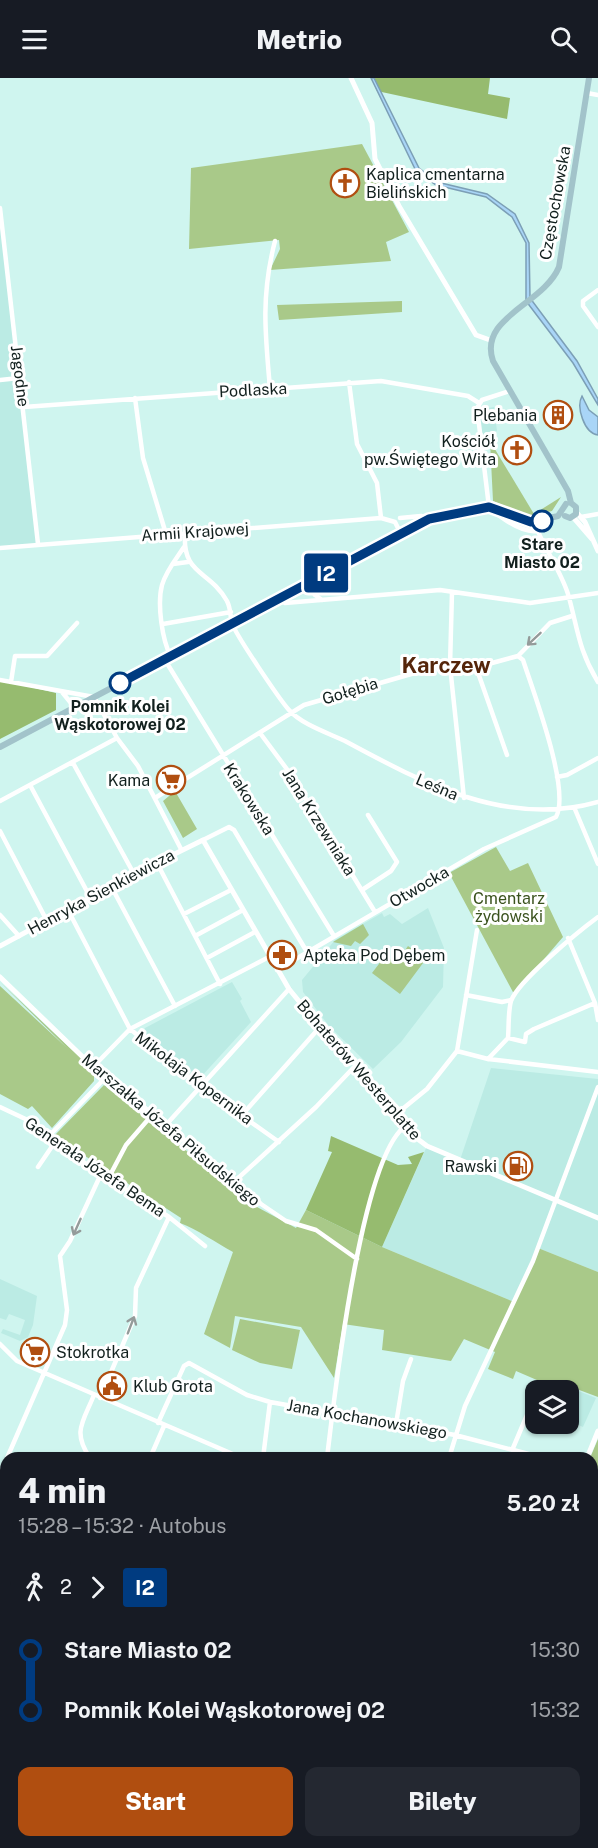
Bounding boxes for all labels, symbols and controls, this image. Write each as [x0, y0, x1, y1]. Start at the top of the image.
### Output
icon: menu [18, 23, 51, 56]
text: Metrio [256, 23, 342, 55]
icon: search [547, 23, 580, 56]
street label: Częstochowska [536, 145, 574, 261]
place label: Kaplica cmentarna Bielińskich [366, 165, 505, 202]
church icon: Kaplica cmentarna Bielińskich [329, 167, 361, 199]
street label: Jagodne [7, 344, 33, 408]
street label: Podlaska [219, 379, 287, 401]
building icon: Plebania [542, 399, 574, 431]
place label: Plebania [473, 406, 537, 425]
place label: Kościół pw.Świętego Wita [364, 432, 496, 469]
church icon: Kościół pw.Świętego Wita [501, 434, 533, 466]
marker: Stare Miasto 02 [531, 510, 553, 532]
street label: Armii Krajowej [141, 519, 249, 545]
place label: Stare Miasto 02 [504, 535, 580, 572]
line badge: I2 [299, 554, 353, 592]
text: I2 [316, 561, 336, 586]
one-way arrow [526, 631, 541, 646]
district label: Karczew [401, 652, 491, 678]
marker: Pomnik Kolei Wąskotorowej 02 [109, 672, 131, 694]
street label: Gołębia [320, 674, 380, 708]
place label: Pomnik Kolei Wąskotorowej 02 [54, 697, 186, 734]
street label: Krakowska [219, 759, 279, 839]
supermarket icon: Kama [155, 764, 187, 796]
street label: Jana Krzewniaka [278, 765, 360, 879]
street label: Leśna [413, 770, 461, 804]
place label: Kama [108, 771, 150, 790]
street label: Henryka Sienkiewicza [24, 845, 178, 939]
street label: Otwocka [386, 862, 452, 912]
park label: Cmentarz żydowski [473, 889, 545, 926]
pharmacy icon: Apteka Pod Dębem [266, 939, 298, 971]
place label: Apteka Pod Dębem [303, 946, 445, 965]
street label: Bohaterów Westerplatte [293, 996, 425, 1144]
street label: Mikołaja Kopernika [131, 1028, 257, 1128]
street label: Marszałka Józefa Piłsudskiego [78, 1050, 264, 1210]
street label: Generała Józefa Bema [21, 1113, 169, 1221]
fuel station icon: Rawski [502, 1150, 534, 1182]
place label: Rawski [444, 1157, 497, 1176]
one-way arrow [71, 1217, 82, 1236]
one-way arrow [126, 1316, 137, 1334]
supermarket icon: Stokrotka [19, 1336, 51, 1368]
place label: Stokrotka [56, 1343, 129, 1362]
public building icon: Klub Grota [96, 1370, 128, 1402]
place label: Klub Grota [133, 1377, 213, 1396]
map controls [525, 1380, 579, 1434]
button: layers [525, 1380, 579, 1434]
street label: Jana Kochanowskiego [285, 1396, 449, 1442]
text: 4 min [18, 1472, 106, 1510]
text: 5.20 zł [507, 1490, 580, 1516]
text: 15:28 – 15:32 · Autobus [18, 1514, 226, 1538]
icon: walk [18, 1571, 51, 1604]
icon: forward [81, 1571, 114, 1604]
text: 2 [60, 1575, 72, 1599]
text: I2 [135, 1575, 155, 1600]
text: Stare Miasto 02 [64, 1637, 232, 1663]
text: 15:30 [530, 1638, 580, 1662]
text: Pomnik Kolei Wąskotorowej 02 [64, 1697, 385, 1723]
text: 15:32 [530, 1698, 580, 1722]
button: Start [18, 1767, 293, 1836]
button: Bilety [305, 1767, 580, 1836]

